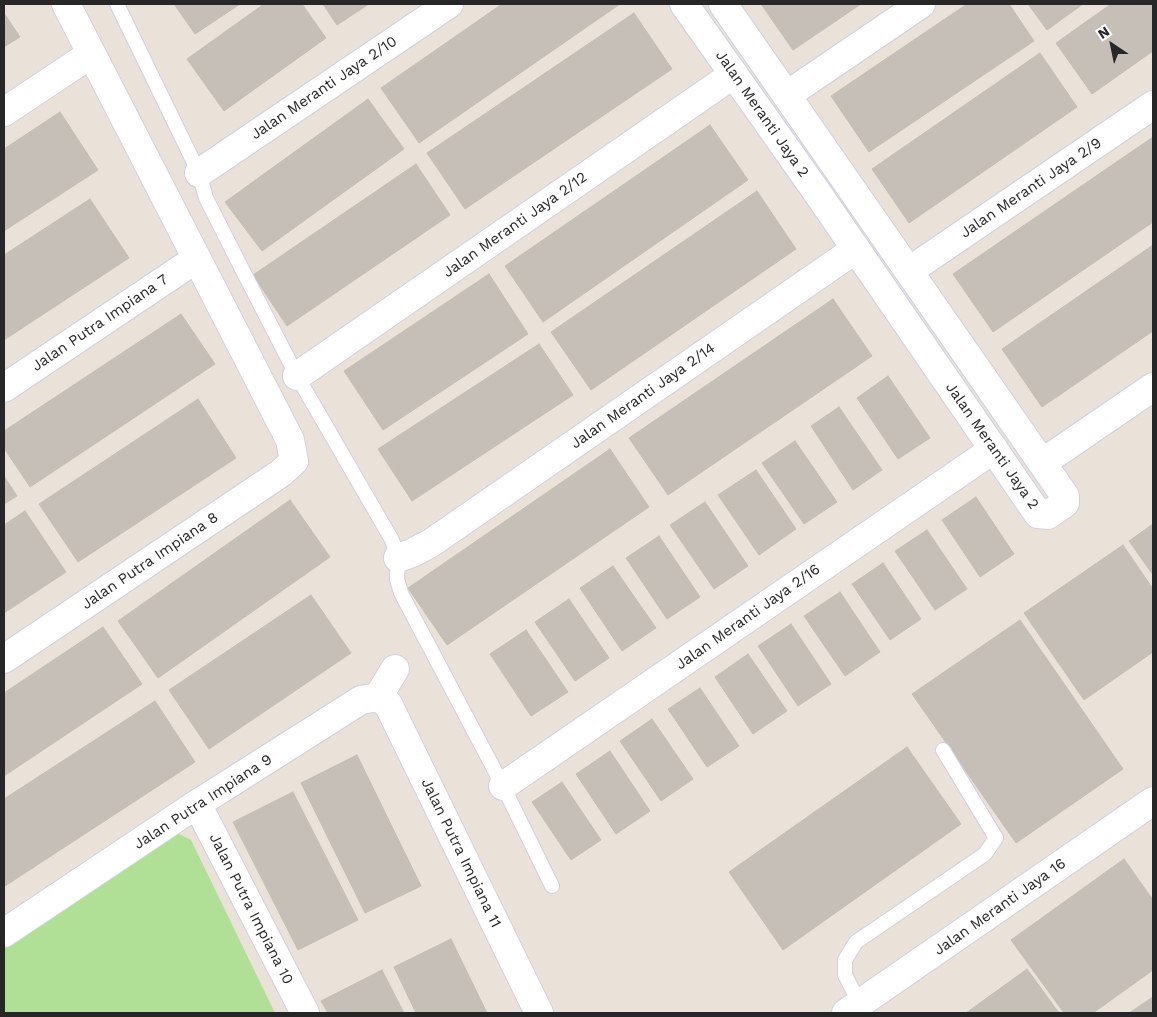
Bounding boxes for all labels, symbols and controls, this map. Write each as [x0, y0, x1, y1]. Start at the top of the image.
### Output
north arrow [1087, 20, 1137, 70]
text: N [1095, 23, 1112, 42]
street label: Jalan Meranti Jaya 2/10 [248, 32, 400, 144]
street label: Jalan Meranti Jaya 2 [711, 47, 813, 181]
street label: Jalan Meranti Jaya 2/9 [957, 134, 1105, 242]
street label: Jalan Meranti Jaya 2/12 [439, 168, 591, 282]
street label: Jalan Putra Impiana 7 [29, 271, 171, 375]
street label: Jalan Meranti Jaya 2/14 [567, 339, 719, 453]
street label: Jalan Meranti Jaya 2 [941, 379, 1043, 513]
street label: Jalan Putra Impiana 8 [78, 509, 222, 613]
street label: Jalan Meranti Jaya 2/16 [672, 560, 824, 674]
street label: Jalan Putra Impiana 9 [131, 751, 275, 853]
street label: Jalan Putra Impiana 11 [417, 776, 505, 930]
street label: Jalan Putra Impiana 10 [205, 831, 297, 987]
street label: Jalan Meranti Jaya 16 [931, 855, 1069, 959]

